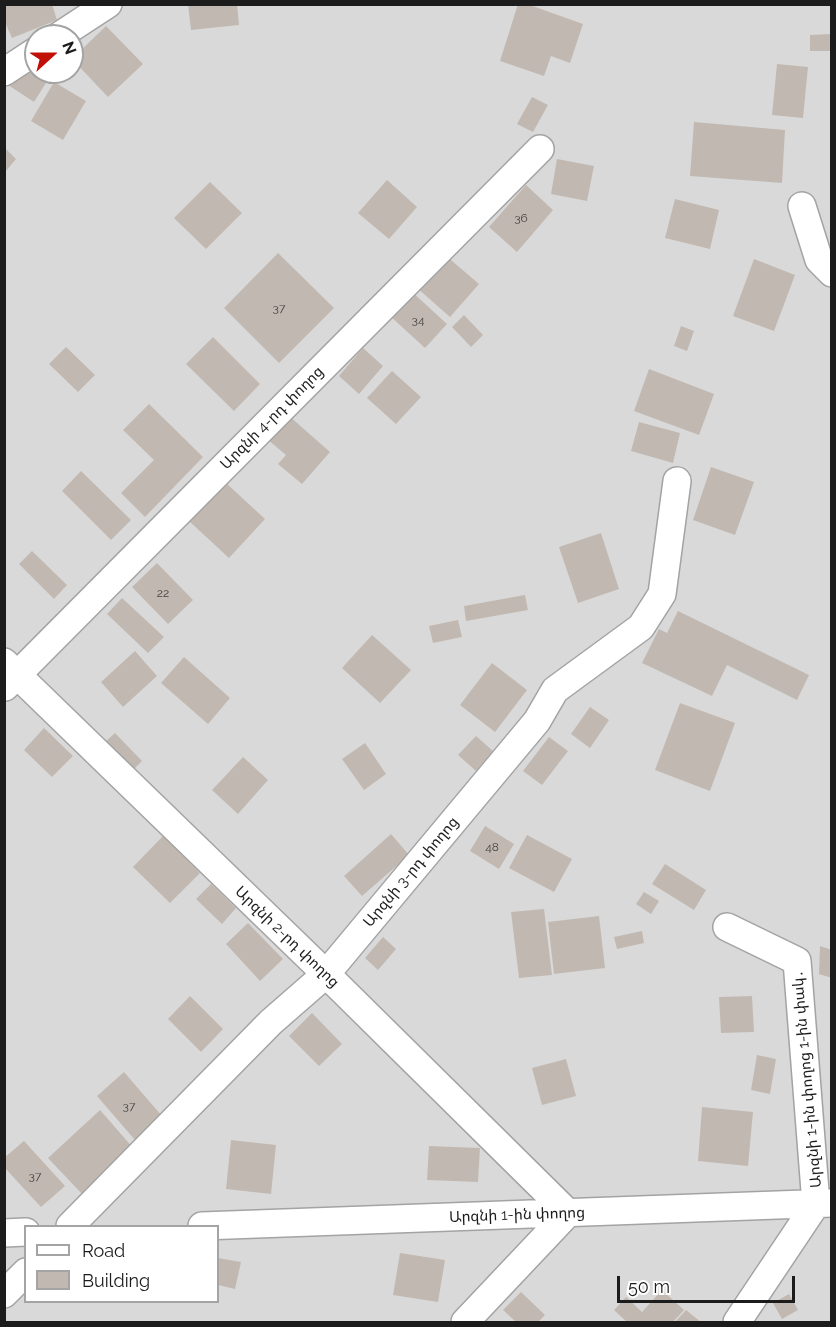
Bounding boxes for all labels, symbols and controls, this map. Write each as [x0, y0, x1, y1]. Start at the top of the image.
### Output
north arrow [24, 24, 84, 84]
text: N [58, 39, 80, 57]
house number: 36 [514, 211, 528, 225]
house number: 37 [273, 301, 285, 315]
house number: 34 [412, 313, 424, 327]
street label: Արզնի 4-րդ փողոց [217, 363, 327, 473]
house number: 22 [157, 586, 169, 600]
street label: Արզնի 3-րդ փողոց [360, 813, 462, 931]
house number: 48 [485, 840, 499, 854]
street label: Արզնի 2-րդ փողոց [231, 883, 343, 991]
street label: Արզնի 1-ին փողոց 1-ին փակ․ [789, 969, 825, 1189]
house number: 37 [123, 1099, 135, 1113]
house number: 37 [29, 1169, 41, 1183]
street label: Արզնի 1-ին փողոց [449, 1204, 585, 1226]
legend [24, 1225, 219, 1303]
text: Road [82, 1240, 125, 1261]
scale bar [620, 1264, 798, 1302]
text: Building [82, 1270, 150, 1291]
text: 50 m [628, 1276, 670, 1297]

